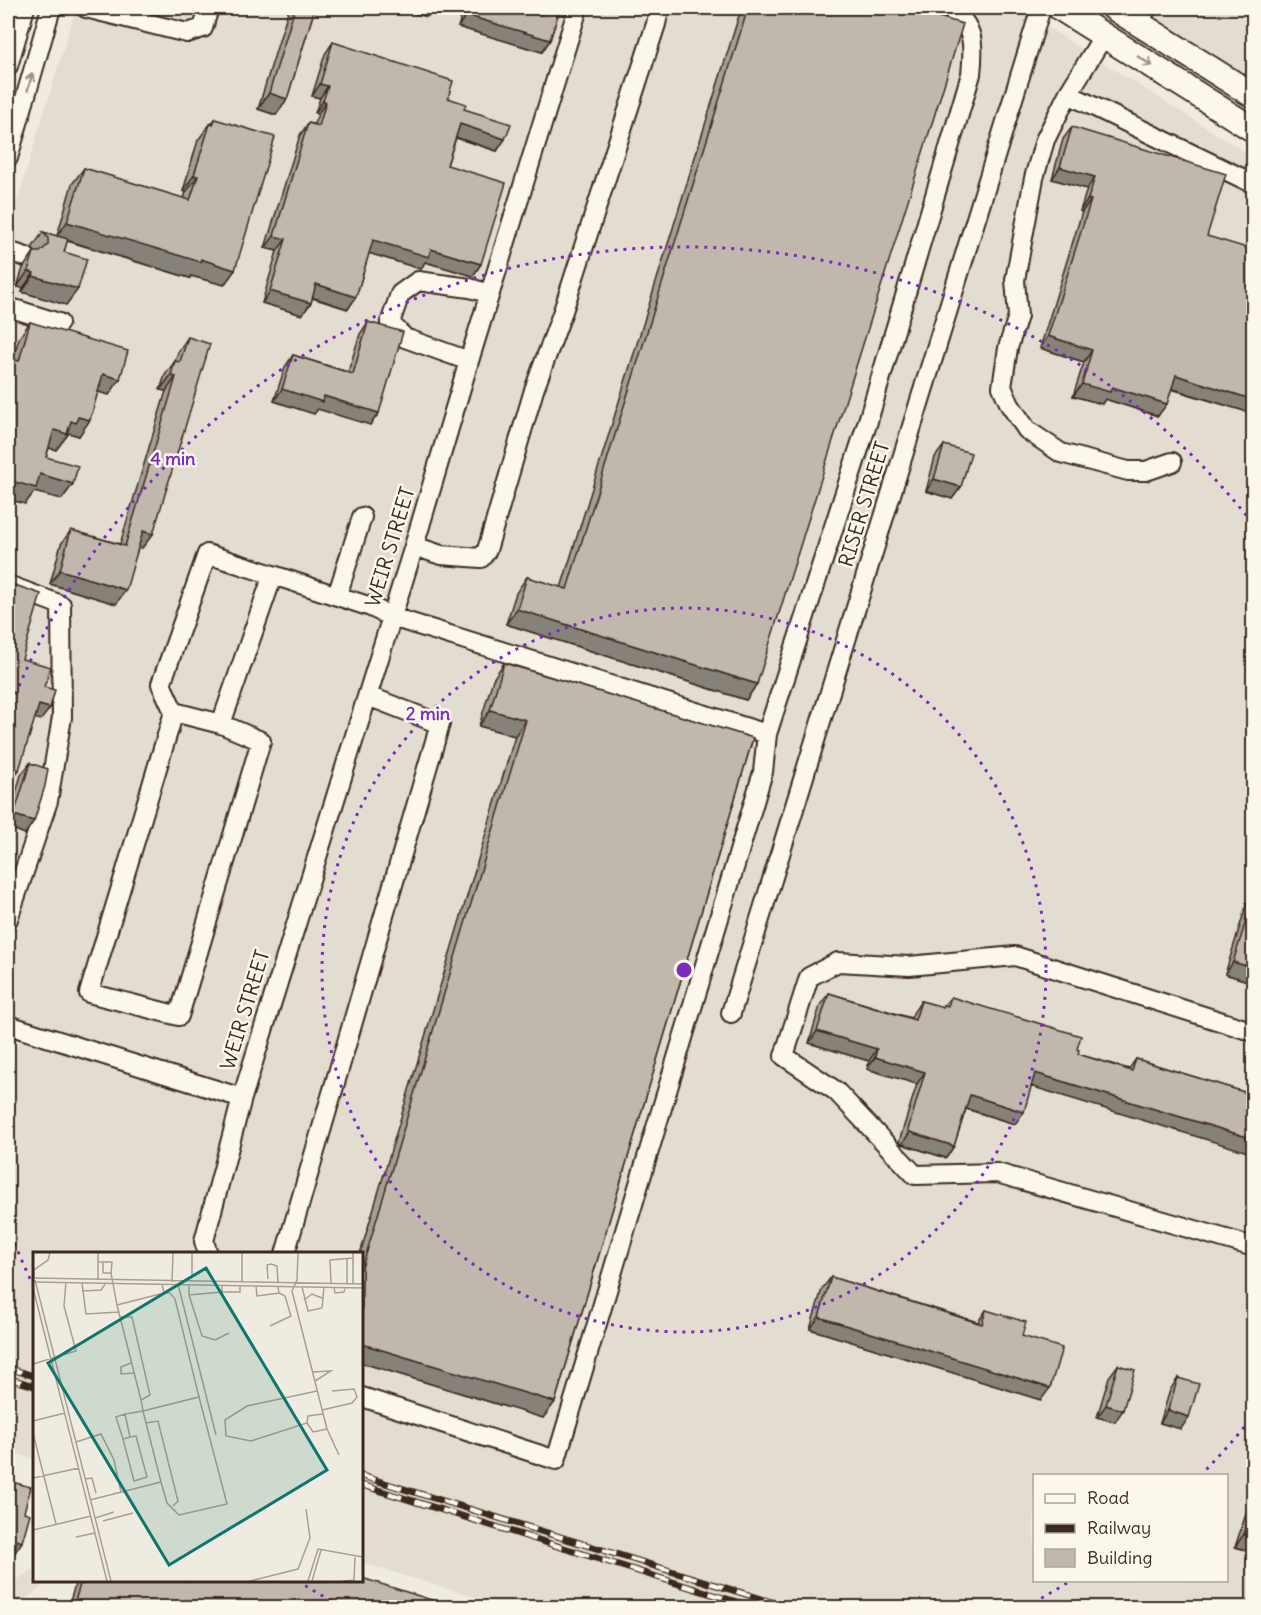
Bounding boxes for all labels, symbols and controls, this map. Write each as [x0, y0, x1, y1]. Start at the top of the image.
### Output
one-way arrow [1136, 55, 1153, 67]
one-way arrow [25, 73, 36, 92]
street label: RISER STREET [833, 438, 894, 570]
text: 4 min [151, 447, 196, 470]
street label: WEIR STREET [359, 484, 420, 610]
text: 2 min [406, 702, 451, 725]
street label: WEIR STREET [214, 947, 275, 1073]
centre of rings [674, 960, 694, 980]
inset map [33, 1252, 363, 1582]
legend [1033, 1474, 1228, 1582]
text: Road [1087, 1486, 1130, 1509]
text: Railway [1087, 1516, 1151, 1539]
text: Building [1087, 1546, 1152, 1569]

